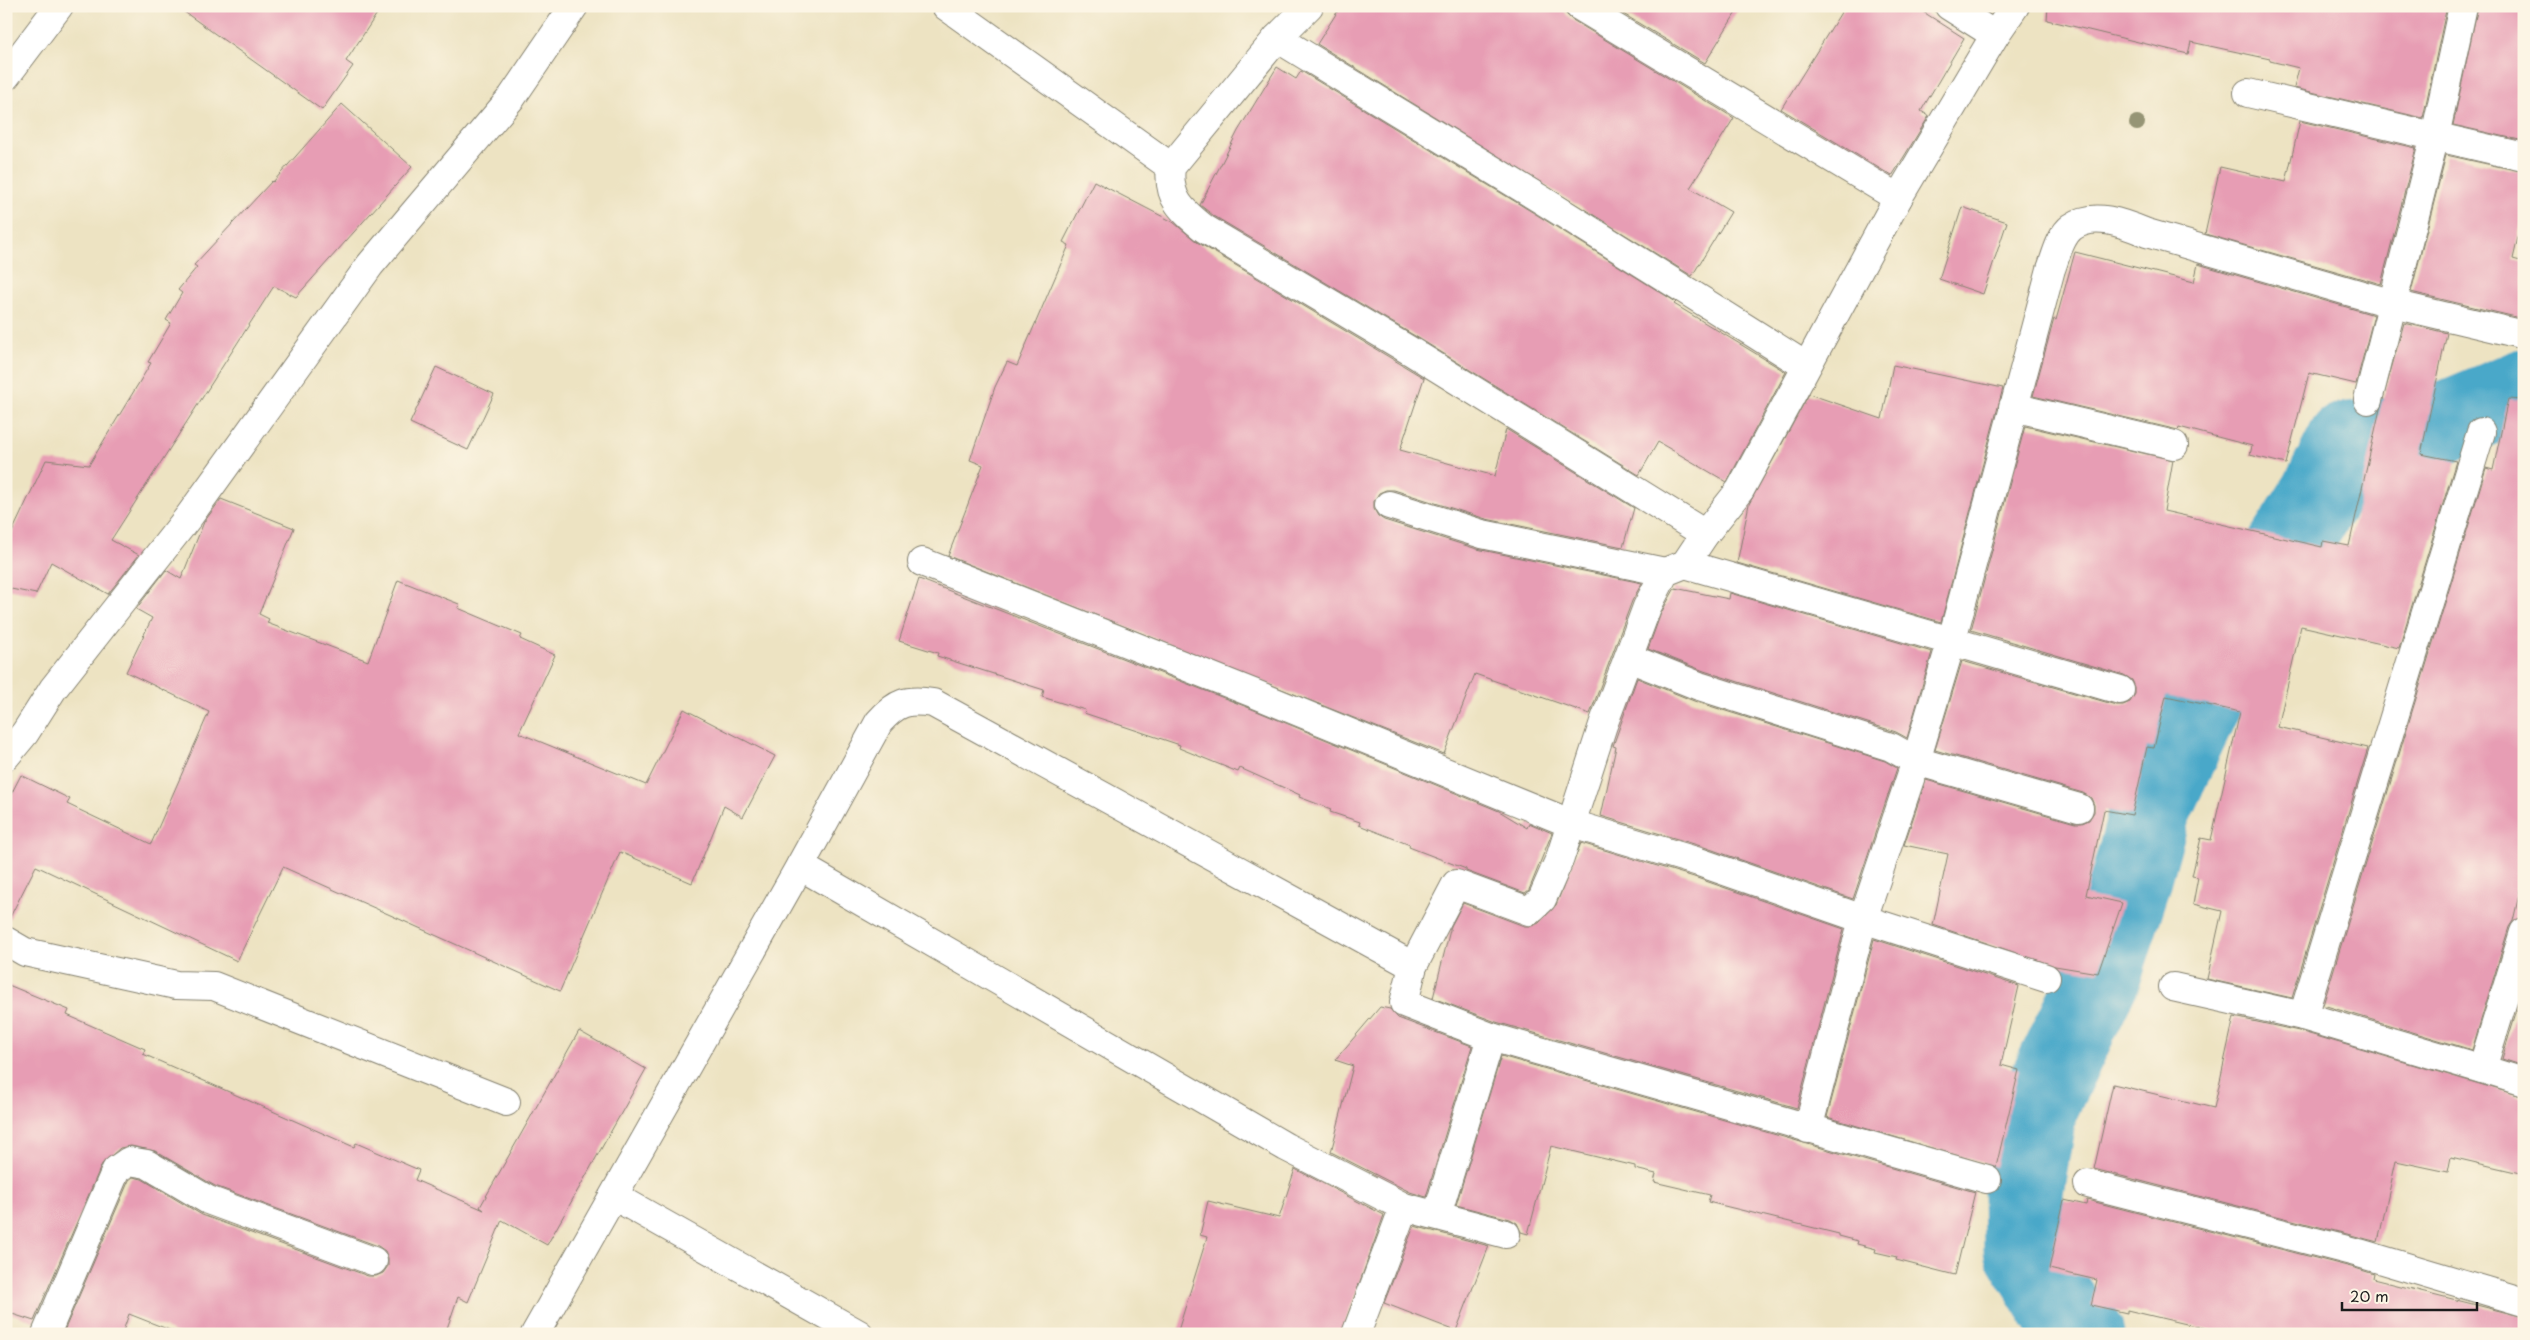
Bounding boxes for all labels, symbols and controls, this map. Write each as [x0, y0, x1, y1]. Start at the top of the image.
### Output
scale bar [2342, 1280, 2478, 1312]
text: 20 m [2350, 1284, 2389, 1307]

